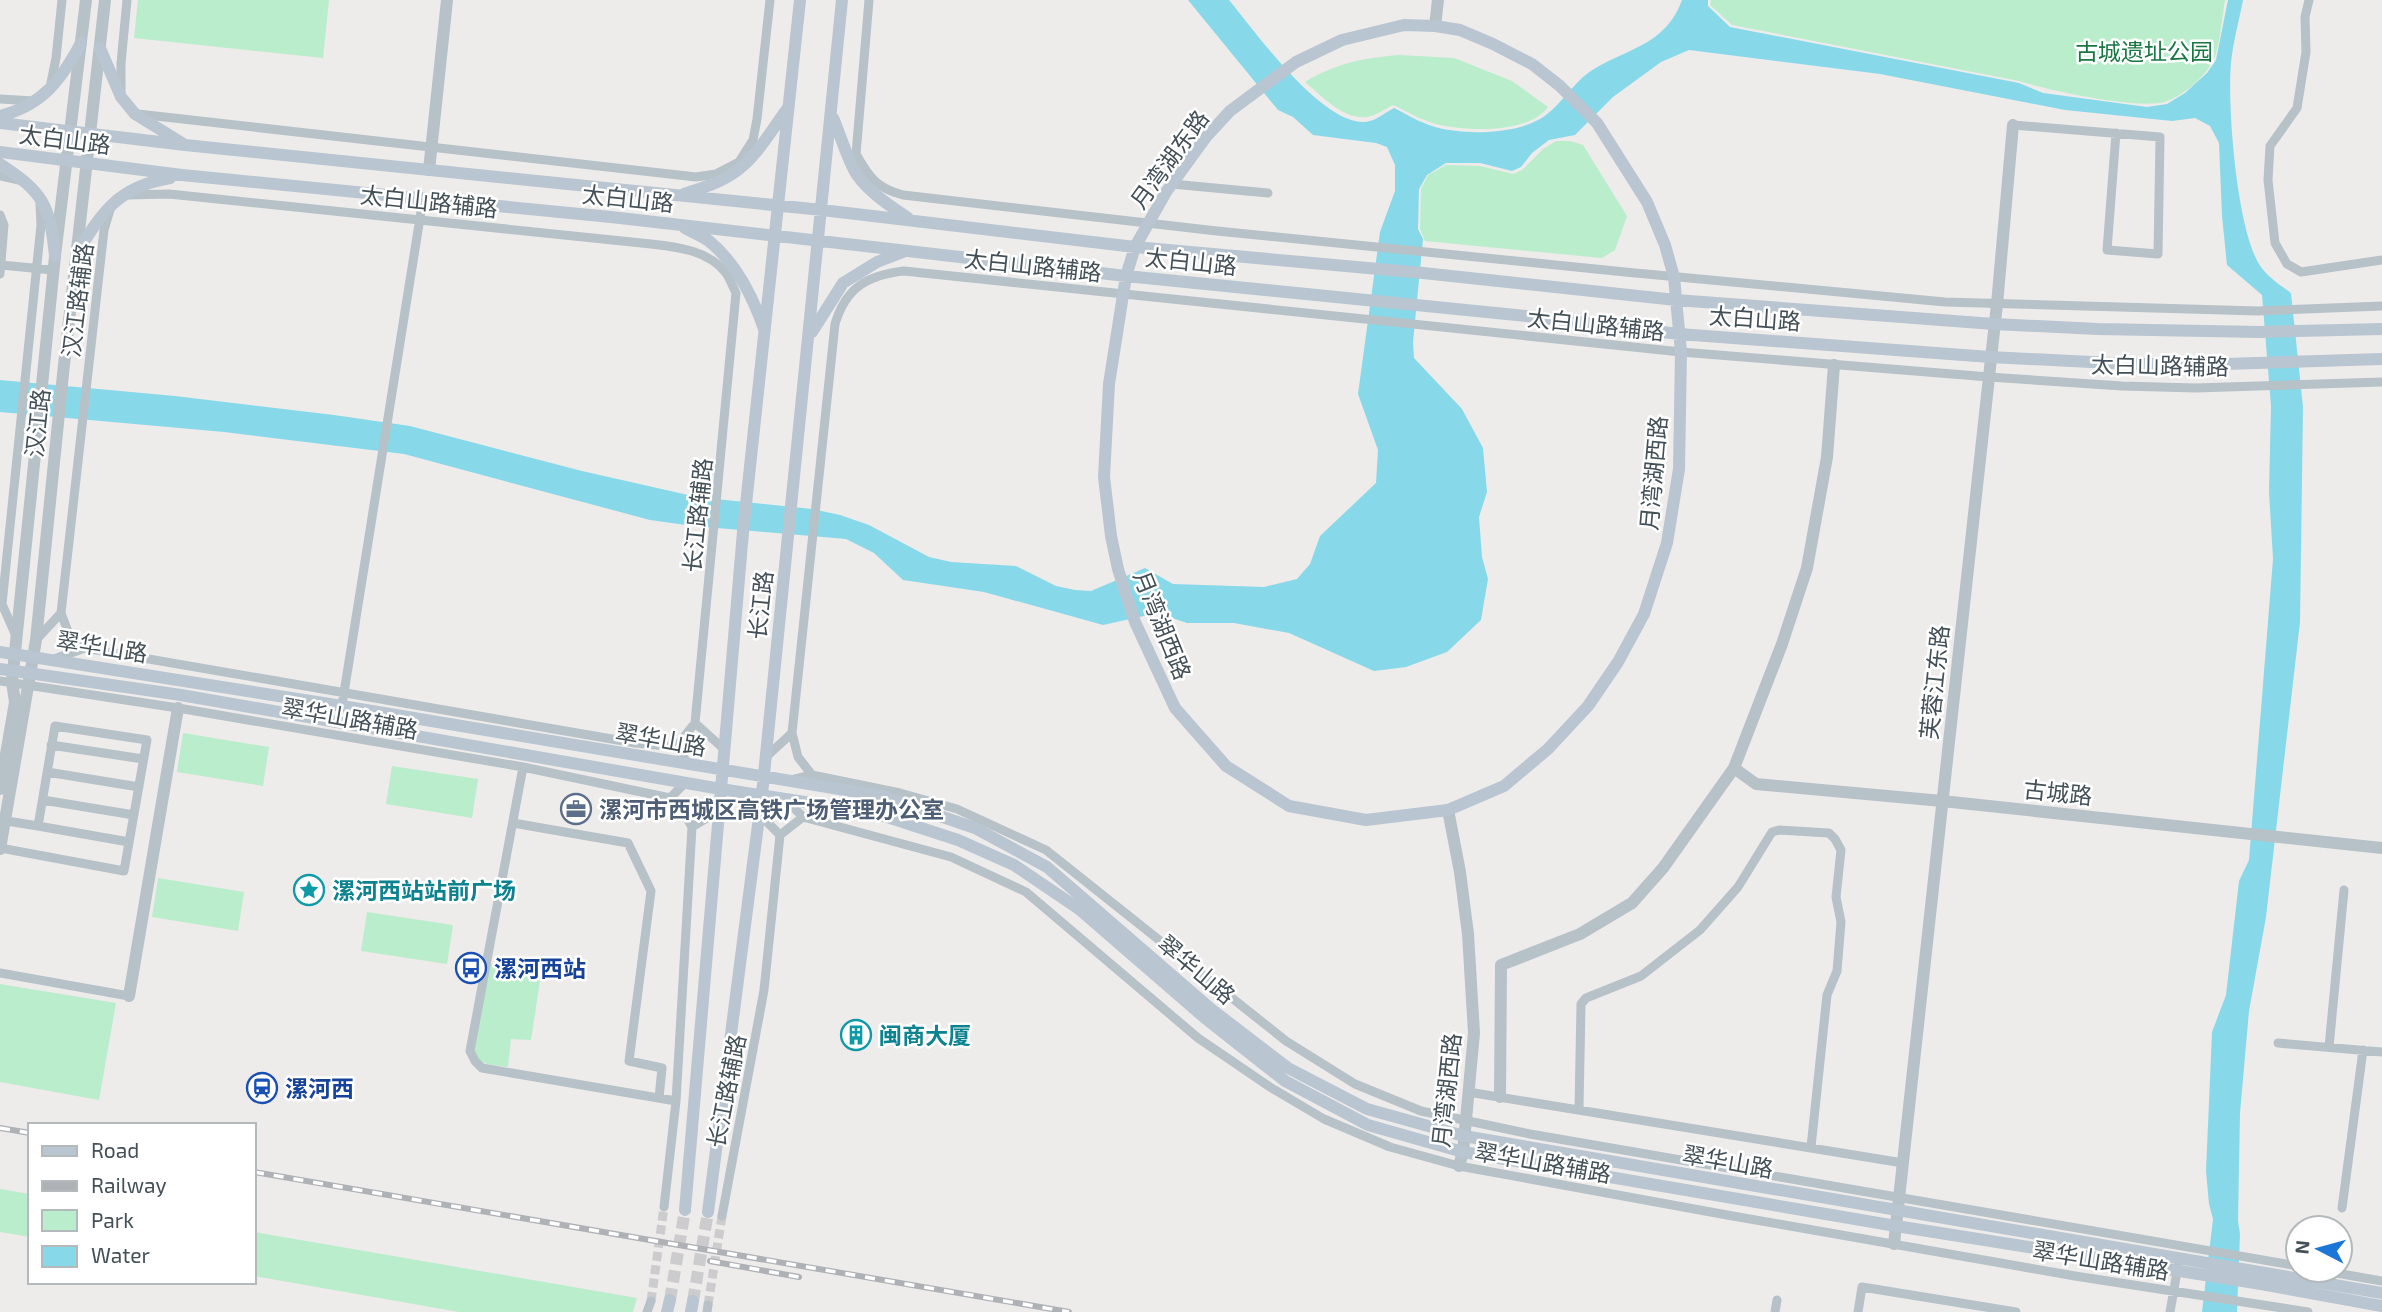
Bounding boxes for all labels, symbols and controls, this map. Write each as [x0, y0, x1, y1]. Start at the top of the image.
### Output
park label: 古城遗址公园 [2075, 37, 2213, 65]
street label: 月湾湖东路 [1124, 104, 1214, 214]
street label: 太白山路 [18, 119, 112, 159]
street label: 太白山路 [581, 179, 675, 217]
street label: 太白山路辅路 [359, 180, 499, 222]
street label: 汉江路辅路 [56, 241, 98, 359]
street label: 太白山路 [1144, 242, 1238, 280]
street label: 太白山路辅路 [963, 244, 1103, 286]
street label: 太白山路 [1708, 301, 1802, 335]
street label: 太白山路辅路 [1526, 303, 1666, 345]
street label: 太白山路辅路 [2091, 350, 2229, 380]
street label: 汉江路 [19, 387, 55, 459]
street label: 月湾湖西路 [1634, 414, 1672, 532]
street label: 长江路辅路 [677, 456, 717, 574]
street label: 月湾湖西路 [1128, 566, 1198, 684]
street label: 长江路 [742, 569, 778, 641]
street label: 芙蓉江东路 [1914, 623, 1954, 741]
street label: 翠华山路 [54, 625, 150, 667]
street label: 翠华山路辅路 [280, 692, 420, 744]
street label: 翠华山路 [613, 717, 709, 761]
street label: 古城路 [2022, 774, 2094, 810]
office icon: 漯河市西城区高铁广场管理办公室 [559, 792, 593, 826]
place label: 漯河市西城区高铁广场管理办公室 [599, 795, 944, 823]
place icon: 漯河西站站前广场 [292, 873, 326, 907]
place label: 漯河西站站前广场 [332, 876, 516, 904]
street label: 翠华山路 [1153, 929, 1241, 1009]
bus stop icon: 漯河西站 [454, 951, 488, 985]
place label: 漯河西站 [494, 954, 586, 982]
building icon: 闽商大厦 [839, 1018, 873, 1052]
place label: 闽商大厦 [879, 1021, 971, 1049]
street label: 月湾湖西路 [1426, 1031, 1466, 1149]
street label: 长江路辅路 [701, 1032, 751, 1150]
station icon: 漯河西 [245, 1071, 279, 1105]
place label: 漯河西 [285, 1074, 354, 1102]
legend [28, 1123, 256, 1284]
street label: 翠华山路辅路 [1473, 1136, 1613, 1188]
text: Road [91, 1137, 139, 1162]
street label: 翠华山路 [1680, 1139, 1776, 1183]
text: Railway [91, 1172, 167, 1197]
text: Park [91, 1207, 134, 1232]
north arrow [2284, 1214, 2354, 1284]
street label: 翠华山路辅路 [2031, 1235, 2171, 1285]
text: N [2289, 1239, 2314, 1255]
text: Water [91, 1242, 150, 1267]

